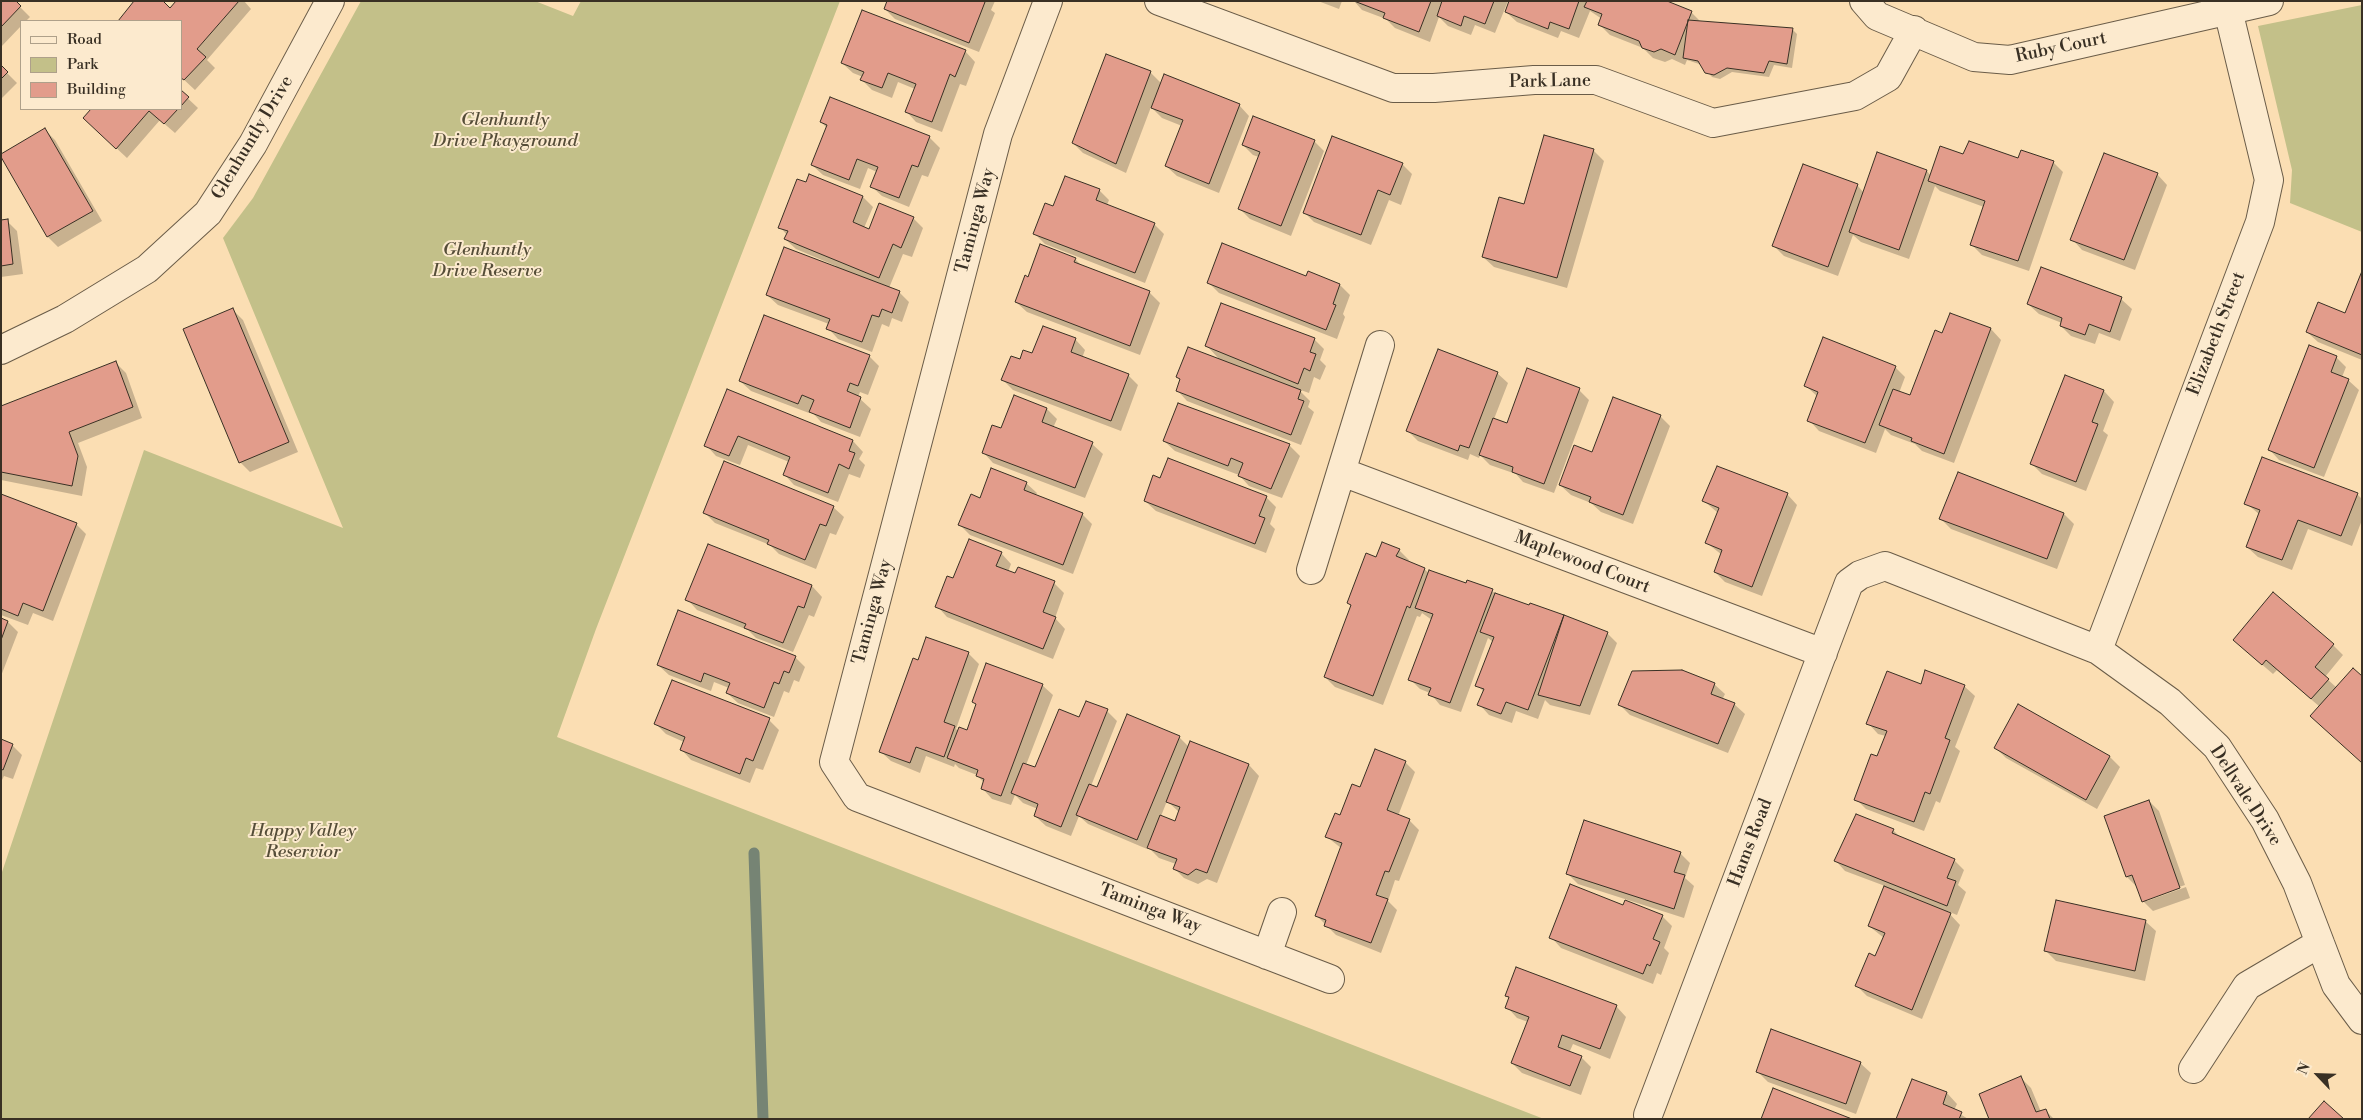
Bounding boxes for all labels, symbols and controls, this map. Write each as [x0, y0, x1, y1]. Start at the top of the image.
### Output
legend [20, 20, 182, 110]
street label: Ruby Court [2013, 28, 2109, 68]
text: Road [67, 30, 102, 49]
text: Park [67, 55, 98, 74]
street label: Park Lane [1509, 70, 1591, 94]
street label: Glenhuntly Drive [208, 72, 298, 204]
text: Building [67, 80, 126, 99]
park label: Glenhuntly Drive Pkayground [432, 110, 578, 152]
street label: Taminga Way [952, 166, 1000, 276]
park label: Glenhuntly Drive Reserve [432, 240, 542, 282]
street label: Elizabeth Street [2183, 269, 2251, 399]
street label: Maplewood Court [1511, 527, 1653, 599]
street label: Taminga Way [849, 557, 897, 667]
street label: Dellvale Drive [2204, 742, 2286, 850]
street label: Hams Road [1724, 796, 1778, 890]
park label: Happy Valley Reservior [250, 821, 356, 864]
street label: Taminga Way [1096, 880, 1204, 938]
north arrow [2293, 1050, 2343, 1100]
text: N [2294, 1060, 2315, 1078]

